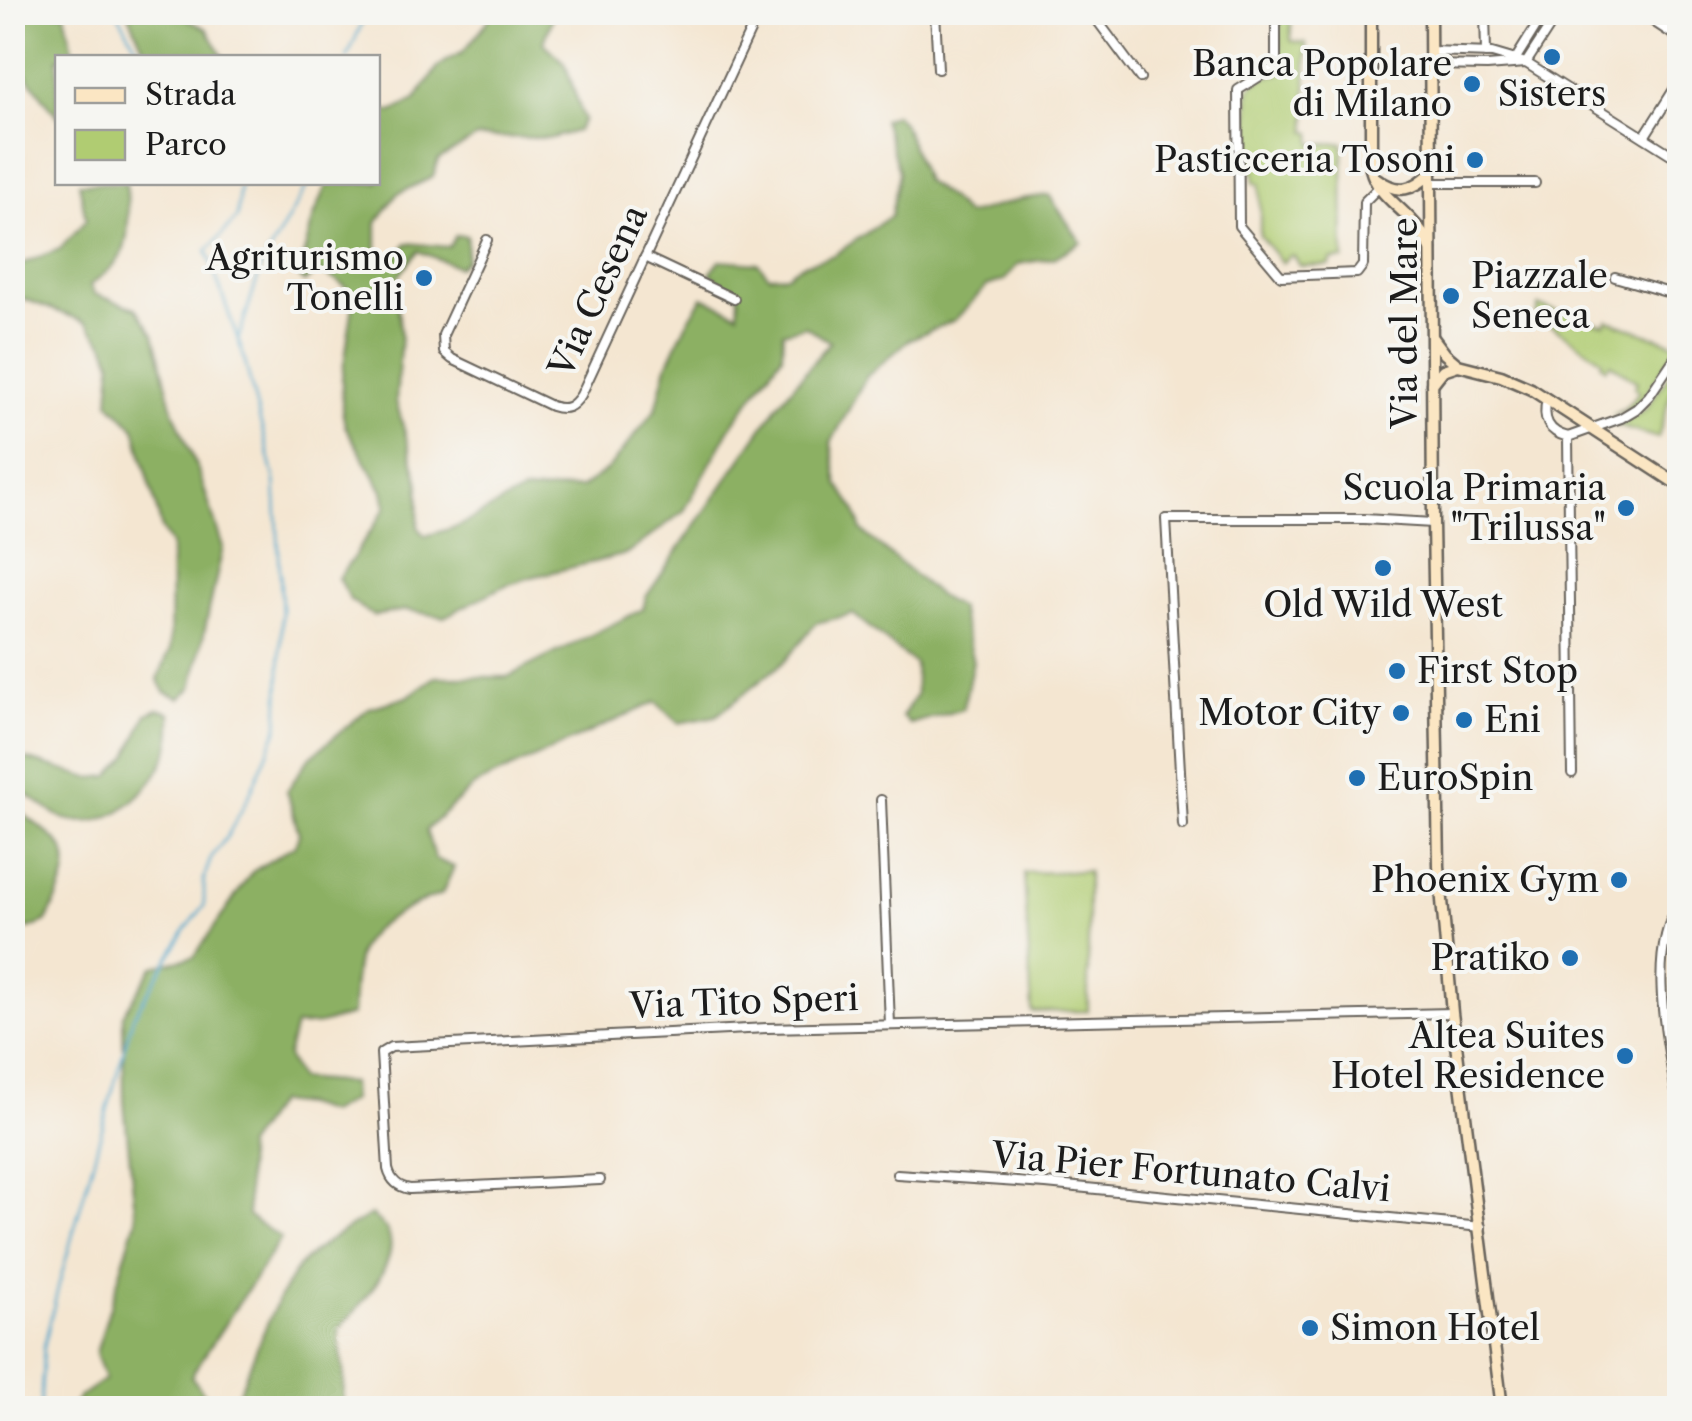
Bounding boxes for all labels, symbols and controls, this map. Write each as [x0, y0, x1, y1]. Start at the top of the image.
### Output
place label: Banca Popolare di Milano [1192, 42, 1452, 125]
marker: Sisters [1541, 46, 1563, 68]
legend [55, 55, 380, 185]
place label: Sisters [1498, 72, 1606, 115]
marker: Banca Popolare di Milano [1461, 73, 1483, 95]
text: Strada [145, 76, 236, 113]
text: Parco [145, 126, 227, 163]
place label: Pasticceria Tosoni [1154, 138, 1455, 181]
marker: Pasticceria Tosoni [1464, 149, 1486, 171]
street label: Via Cesena [539, 197, 656, 385]
street label: Via del Mare [1383, 217, 1426, 430]
place label: Agriturismo Tonelli [205, 236, 404, 319]
place label: Piazzale Seneca [1471, 254, 1608, 337]
marker: Agriturismo Tonelli [413, 267, 435, 289]
marker: Piazzale Seneca [1440, 285, 1462, 307]
place label: Scuola Primaria "Trilussa" [1342, 466, 1607, 549]
marker: Scuola Primaria "Trilussa" [1615, 497, 1637, 519]
marker: Old Wild West [1372, 557, 1394, 579]
place label: Old Wild West [1263, 583, 1503, 626]
place label: First Stop [1417, 649, 1578, 692]
marker: First Stop [1386, 660, 1408, 682]
place label: Motor City [1198, 691, 1381, 734]
place label: Eni [1484, 698, 1541, 741]
marker: Motor City [1390, 702, 1412, 724]
marker: Eni [1453, 709, 1475, 731]
place label: EuroSpin [1377, 756, 1534, 799]
marker: EuroSpin [1346, 767, 1368, 789]
place label: Phoenix Gym [1371, 858, 1599, 901]
marker: Phoenix Gym [1608, 869, 1630, 891]
place label: Pratiko [1430, 936, 1550, 979]
marker: Pratiko [1559, 947, 1581, 969]
street label: Via Tito Speri [628, 976, 859, 1027]
place label: Altea Suites Hotel Residence [1331, 1014, 1605, 1097]
marker: Altea Suites Hotel Residence [1614, 1045, 1636, 1067]
street label: Via Pier Fortunato Calvi [989, 1133, 1392, 1210]
place label: Simon Hotel [1330, 1306, 1540, 1349]
marker: Simon Hotel [1299, 1317, 1321, 1339]

